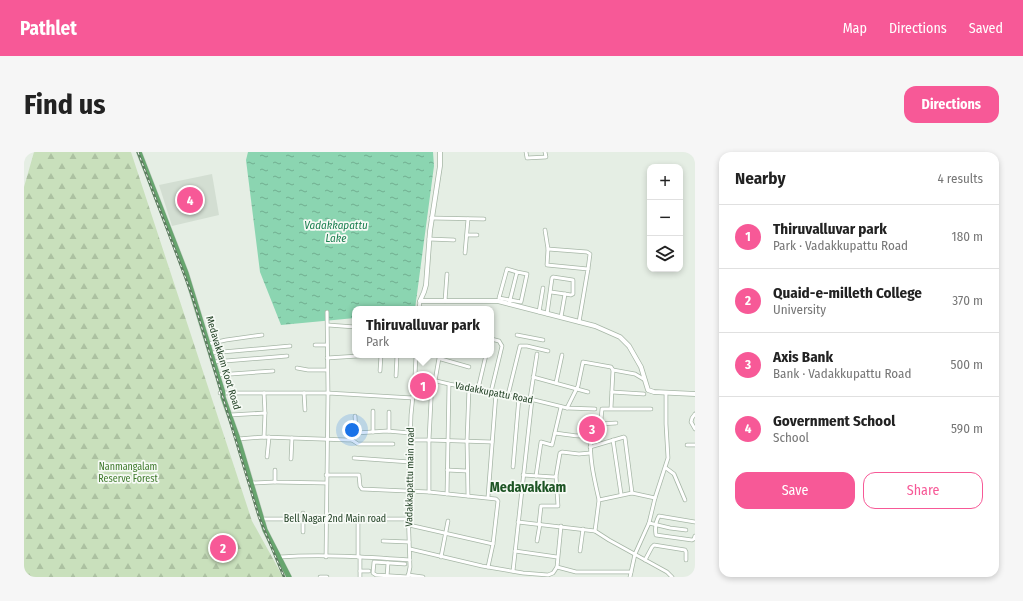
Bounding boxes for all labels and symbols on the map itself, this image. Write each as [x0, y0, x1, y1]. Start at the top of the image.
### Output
pin: 4 [177, 185, 203, 215]
water label: Vadakkapattu Lake [304, 219, 368, 245]
street label: Medavakkam Koot Road [203, 315, 243, 411]
pin: 1 [410, 371, 436, 401]
street label: Vadakkupattu Road [454, 380, 534, 406]
pin: 3 [579, 414, 605, 444]
your location [342, 420, 362, 440]
street label: Vadakkapattu main road [403, 427, 417, 527]
park label: Nanmangalam Reserve Forest [98, 461, 159, 485]
district label: Medavakkam [490, 479, 567, 496]
street label: Bell Nagar 2nd Main road [284, 513, 386, 525]
pin: 2 [210, 533, 236, 563]

